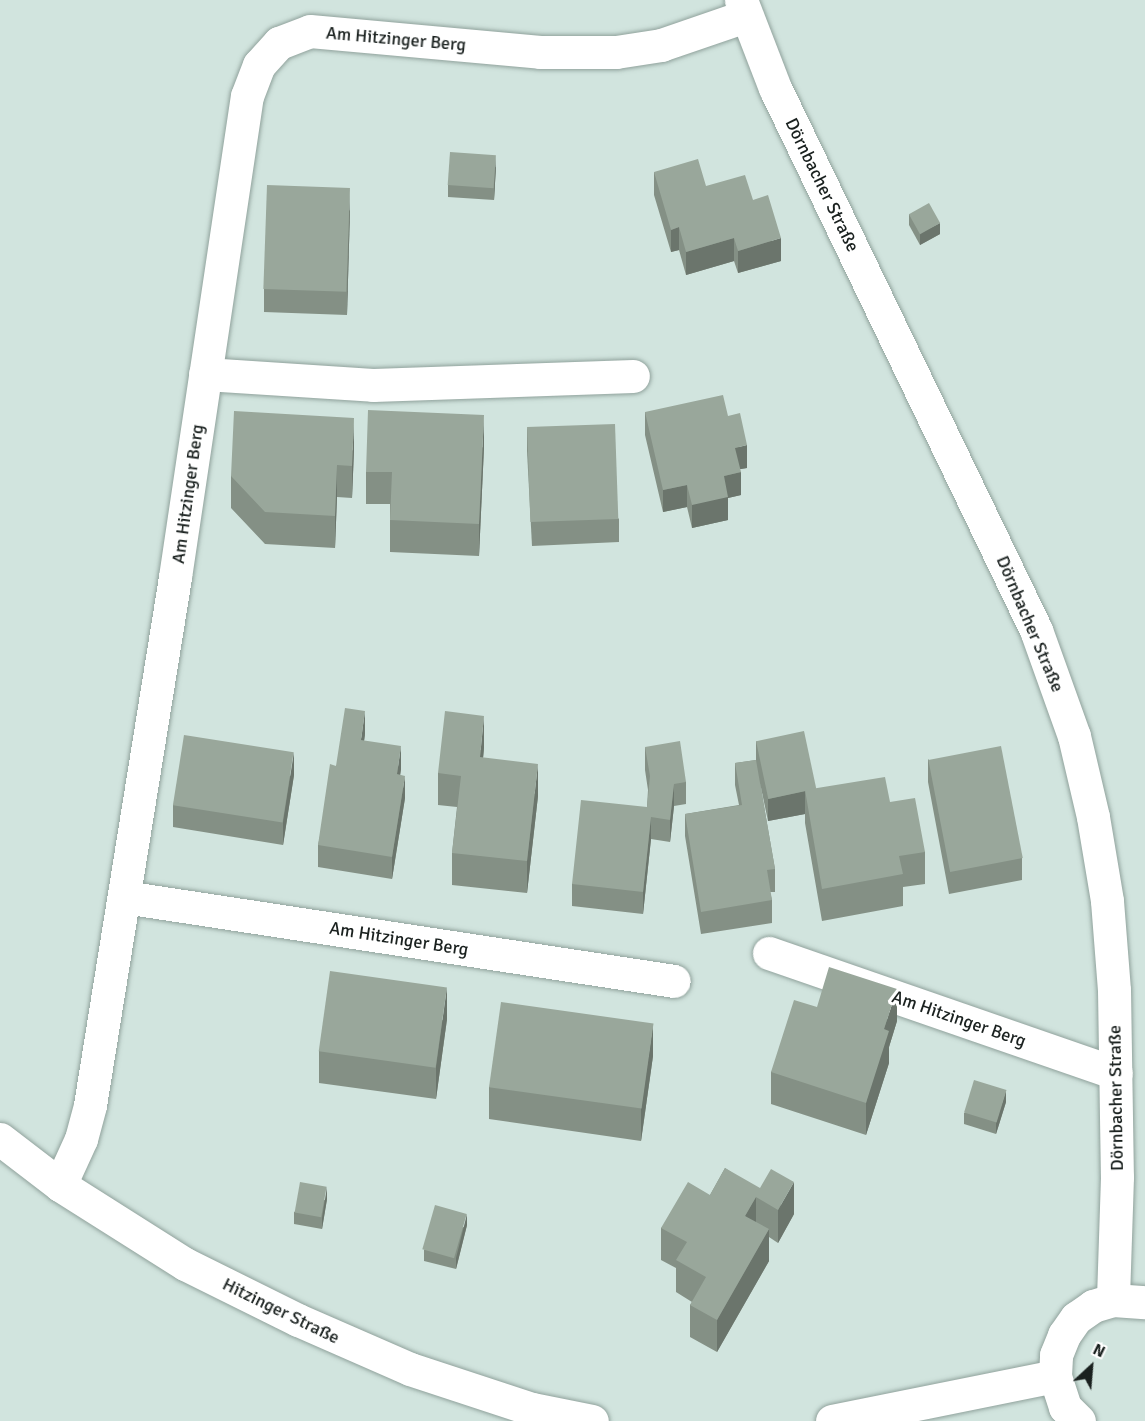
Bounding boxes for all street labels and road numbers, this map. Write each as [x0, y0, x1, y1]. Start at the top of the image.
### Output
street label: Am Hitzinger Berg [325, 22, 467, 56]
street label: Dörnbacher Straße [780, 115, 864, 255]
street label: Am Hitzinger Berg [168, 423, 208, 565]
street label: Dörnbacher Straße [992, 553, 1068, 695]
street label: Am Hitzinger Berg [328, 917, 470, 961]
street label: Am Hitzinger Berg [889, 986, 1029, 1052]
street label: Dörnbacher Straße [1104, 1025, 1128, 1171]
street label: Hitzinger Straße [219, 1273, 343, 1349]

